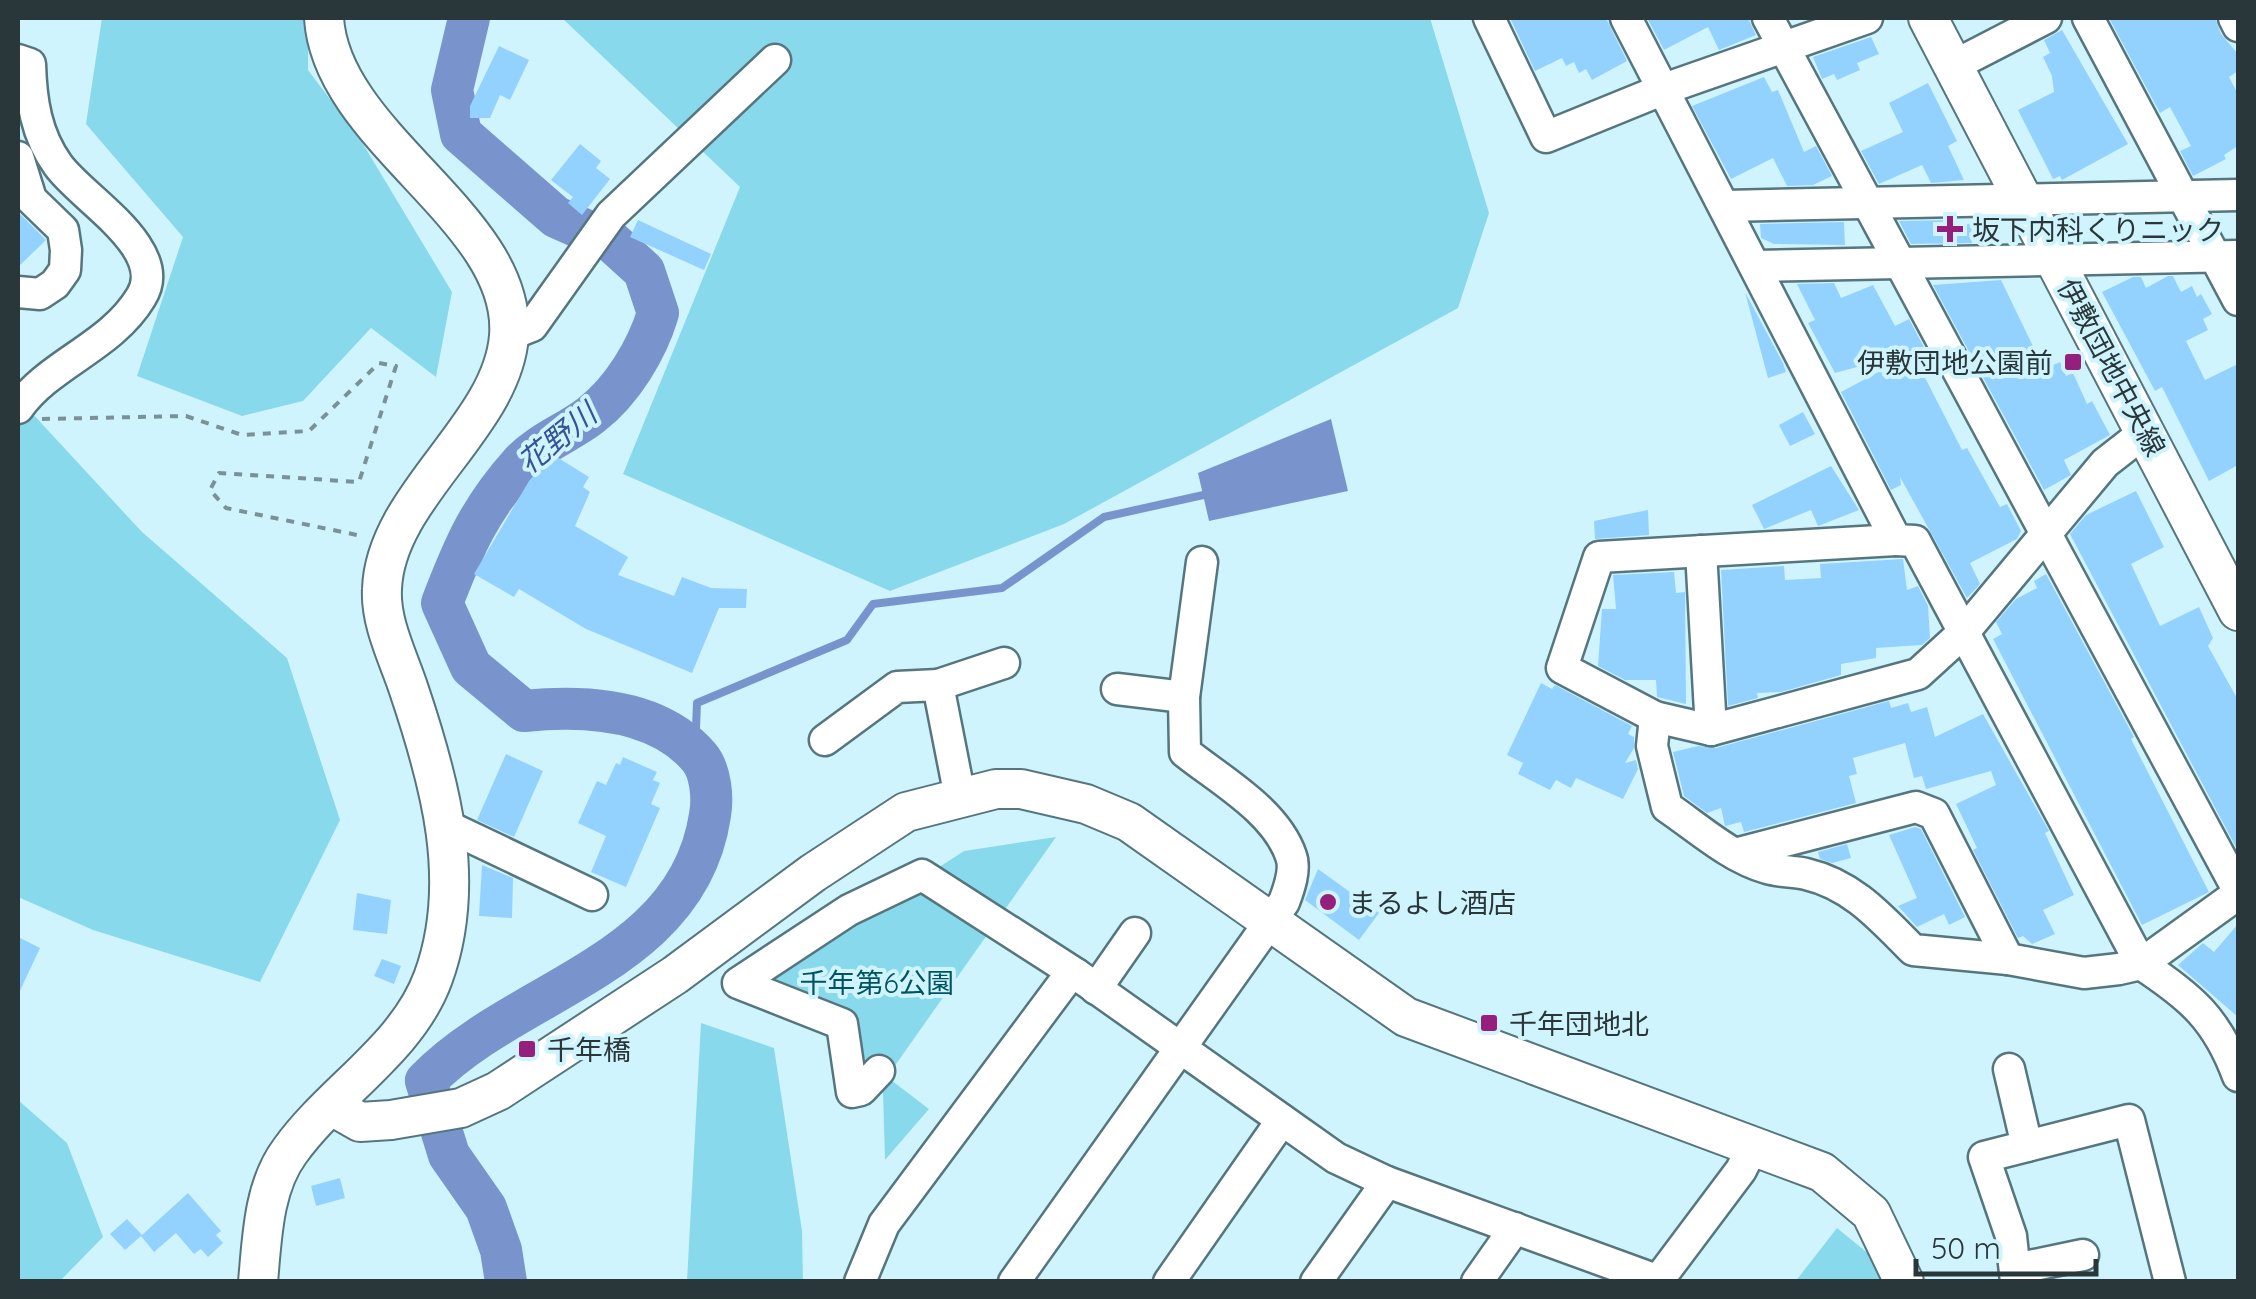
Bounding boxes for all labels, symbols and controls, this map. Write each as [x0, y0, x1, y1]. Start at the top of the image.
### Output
place label: 坂下内科くりニック [1972, 212, 2224, 247]
marker: 坂下内科くりニック [1937, 216, 1963, 242]
street label: 伊敷団地中央線 [2051, 272, 2173, 462]
place label: 伊敷団地公園前 [1857, 345, 2053, 380]
marker: 伊敷団地公園前 [2062, 351, 2084, 373]
water label: 花野川 [510, 393, 606, 481]
place label: まるよし酒店 [1348, 885, 1516, 920]
marker: まるよし酒店 [1317, 891, 1339, 913]
park label: 千年第6公園 [799, 965, 955, 1000]
place label: 千年団地北 [1509, 1006, 1649, 1041]
marker: 千年団地北 [1478, 1012, 1500, 1034]
place label: 千年橋 [547, 1032, 631, 1067]
marker: 千年橋 [516, 1038, 538, 1060]
scale bar [1916, 1214, 2096, 1276]
text: 50 m [1931, 1229, 2001, 1267]

